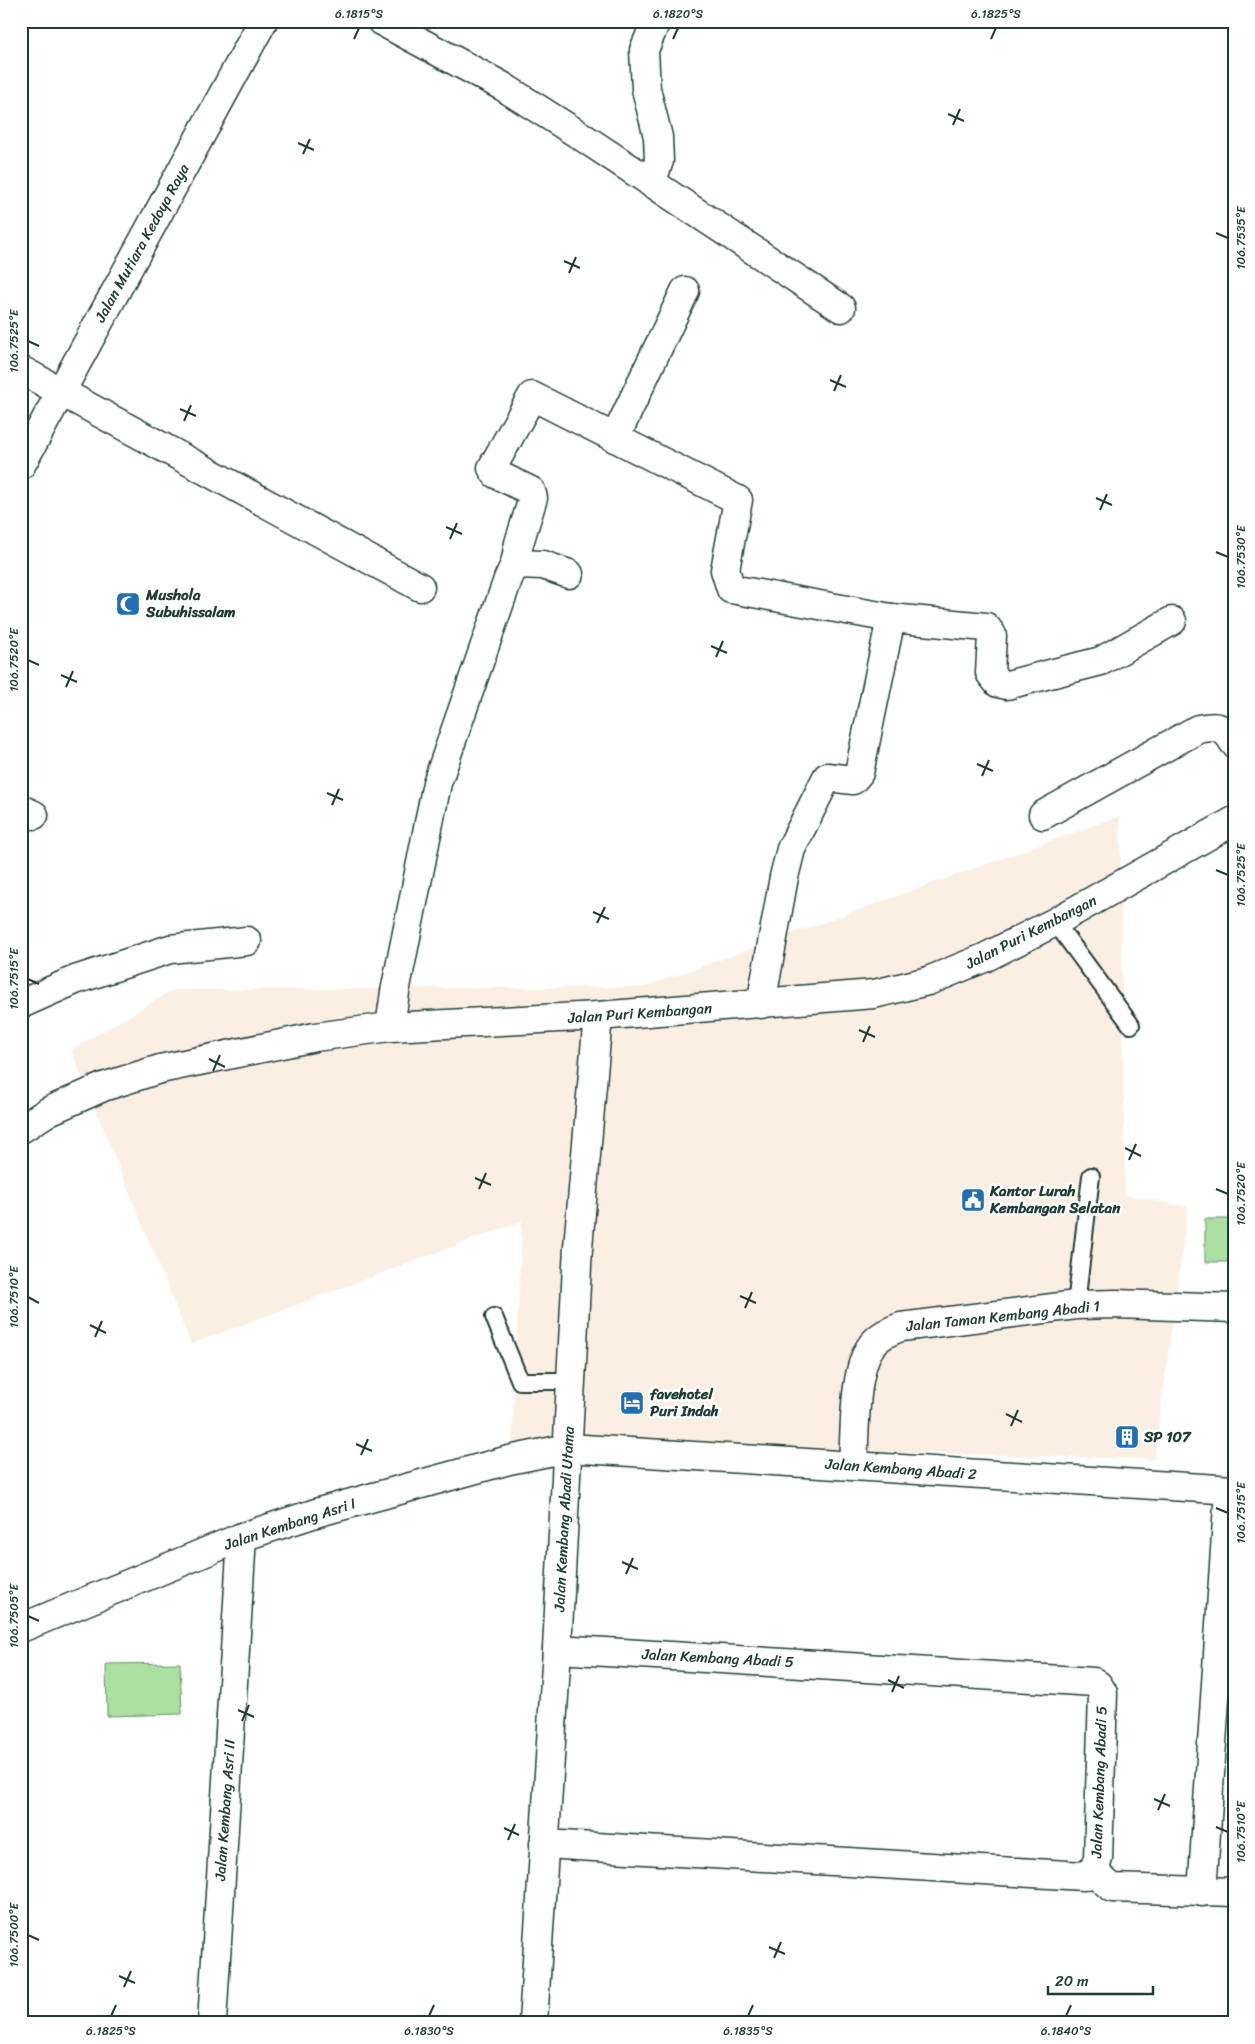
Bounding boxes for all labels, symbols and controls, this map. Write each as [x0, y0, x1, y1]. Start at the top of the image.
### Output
text: 6.1815°S [335, 3, 383, 25]
text: 6.1820°S [653, 3, 703, 25]
text: 6.1825°S [971, 3, 1021, 25]
street label: Jalan Mutiara Kedoya Raya [87, 158, 197, 328]
text: 106.7535°E [1230, 205, 1252, 270]
text: 106.7525°E [3, 308, 25, 373]
text: 106.7530°E [1230, 524, 1252, 589]
place label: Mushola Subuhissalam [145, 582, 236, 625]
mosque icon: Mushola Subuhissalam [115, 591, 141, 617]
text: 106.7520°E [3, 627, 25, 692]
text: 106.7525°E [1230, 842, 1252, 907]
street label: Jalan Puri Kembangan [960, 888, 1101, 977]
text: 106.7515°E [3, 947, 25, 1010]
street label: Jalan Puri Kembangan [566, 995, 713, 1031]
text: 106.7520°E [1230, 1161, 1252, 1226]
place label: Kantor Lurah Kembangan Selatan [989, 1178, 1121, 1221]
public building icon: Kantor Lurah Kembangan Selatan [960, 1187, 986, 1213]
text: 106.7510°E [3, 1265, 25, 1328]
street label: Jalan Taman Kembang Abadi 1 [904, 1293, 1101, 1339]
place label: favehotel Puri Indah [650, 1381, 719, 1424]
hotel icon: favehotel Puri Indah [619, 1390, 645, 1416]
building icon: SP 107 [1114, 1424, 1140, 1450]
place label: SP 107 [1143, 1424, 1192, 1450]
street label: Jalan Kembang Abadi Utama [546, 1425, 582, 1613]
street label: Jalan Kembang Abadi 2 [823, 1451, 978, 1487]
text: 106.7515°E [1230, 1481, 1252, 1544]
street label: Jalan Kembang Asri I [220, 1490, 360, 1558]
text: 106.7505°E [3, 1583, 25, 1648]
street label: Jalan Kembang Abadi 5 [640, 1641, 795, 1675]
street label: Jalan Kembang Abadi 5 [1083, 1705, 1115, 1860]
street label: Jalan Kembang Asri II [207, 1738, 243, 1883]
text: 106.7510°E [1230, 1800, 1252, 1863]
text: 106.7500°E [3, 1902, 25, 1967]
scale bar [1048, 1964, 1152, 1996]
text: 20 m [1055, 1968, 1089, 1994]
text: 6.1825°S [86, 2020, 136, 2042]
text: 6.1830°S [404, 2020, 454, 2042]
text: 6.1835°S [723, 2020, 773, 2042]
text: 6.1840°S [1041, 2020, 1092, 2042]

